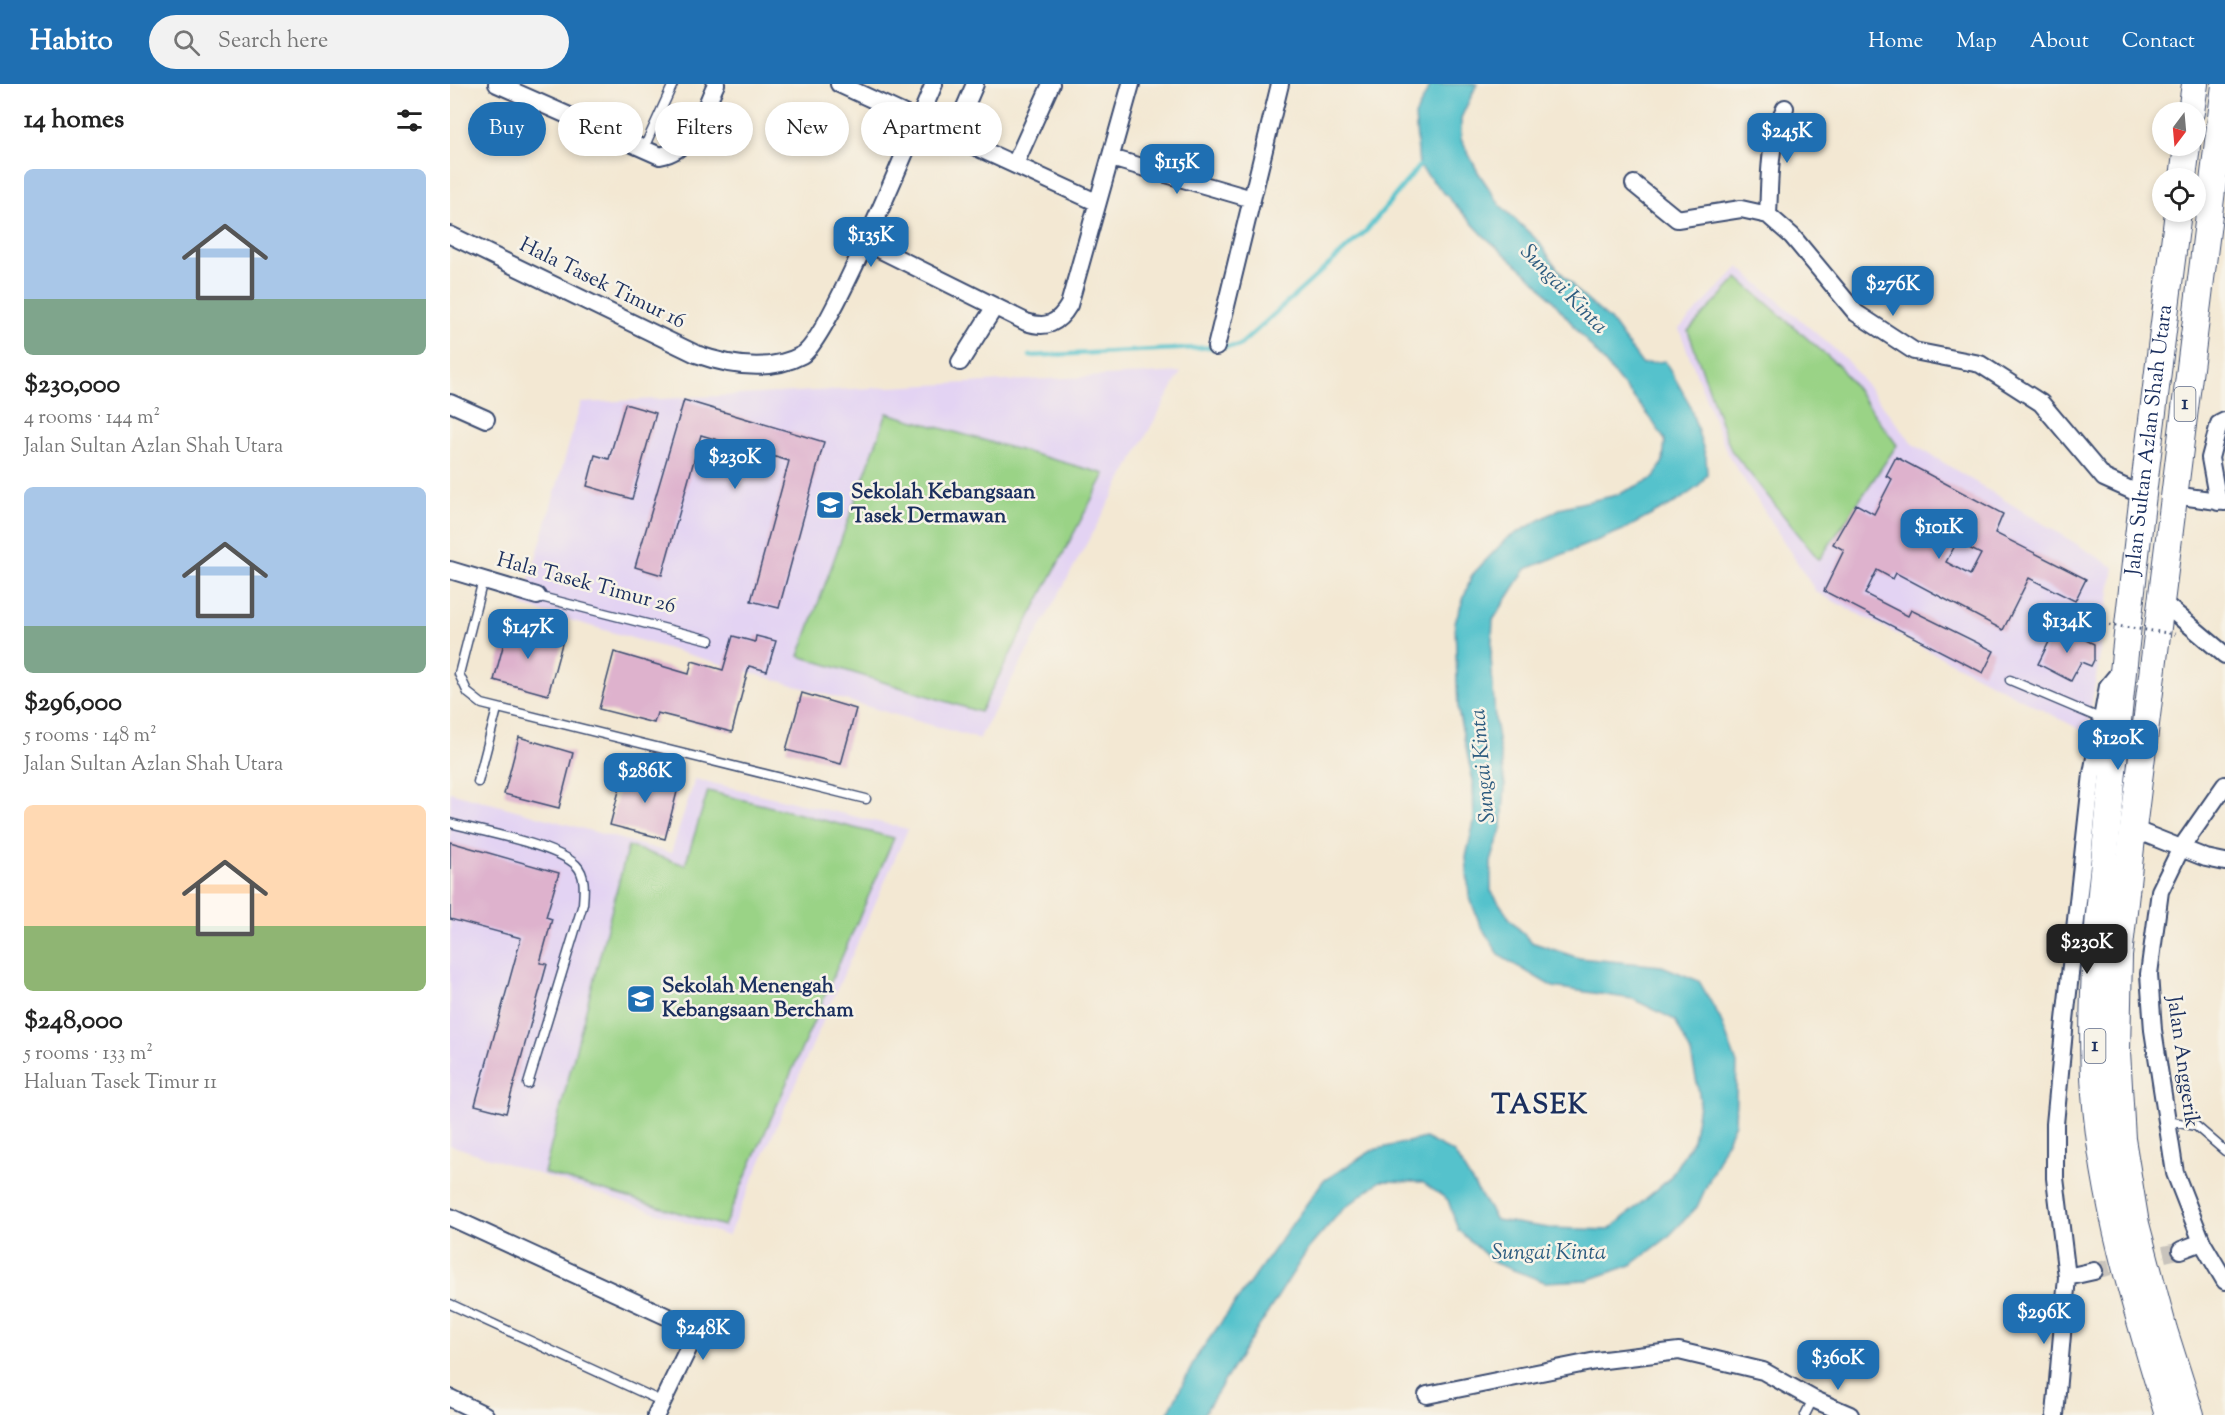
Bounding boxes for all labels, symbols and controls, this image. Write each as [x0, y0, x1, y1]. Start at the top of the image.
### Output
search box [149, 15, 569, 69]
text: Habito [30, 22, 113, 62]
icon: search [170, 26, 203, 59]
text: Search here [218, 26, 328, 58]
text: Home [1868, 27, 1923, 57]
text: Map [1956, 27, 1997, 57]
text: About [2030, 27, 2089, 57]
text: Contact [2122, 27, 2195, 57]
text: 14 homes [24, 102, 124, 139]
chip: Buy [468, 102, 546, 156]
chip: Rent [558, 102, 643, 156]
chip: Filters [655, 102, 753, 156]
chip: New [765, 102, 849, 156]
chip: Apartment [861, 102, 1002, 156]
north arrow [2152, 102, 2206, 156]
map controls [2152, 102, 2206, 222]
icon: filters [393, 104, 426, 137]
pin: $245K [1745, 113, 1829, 164]
text: $245K [1761, 118, 1813, 147]
pin: $115K [1135, 144, 1219, 195]
text: $115K [1154, 149, 1200, 178]
button: locate [2152, 168, 2206, 222]
icon: home [171, 208, 279, 316]
pin: $135K [829, 217, 913, 268]
text: $135K [848, 222, 894, 251]
street label: Hala Tasek Timur 16 [514, 231, 690, 337]
water label: Sungai Kinta [1512, 238, 1614, 342]
pin: $276K [1851, 266, 1935, 317]
text: $276K [1866, 271, 1920, 300]
street label: Jalan Sultan Azlan Shah Utara [2119, 303, 2181, 578]
text: $230,000 [24, 367, 120, 404]
road number: 1 [2174, 387, 2196, 421]
text: 4 rooms · 144 m² [24, 404, 160, 433]
text: Jalan Sultan Azlan Shah Utara [24, 433, 283, 462]
pin: $230K [693, 439, 777, 490]
text: $230K [709, 444, 761, 473]
place label: Sekolah Kebangsaan Tasek Dermawan [851, 478, 1036, 532]
school or university icon: Sekolah Kebangsaan Tasek Dermawan [814, 489, 846, 521]
pin: $101K [1897, 509, 1981, 560]
text: $101K [1915, 514, 1963, 543]
icon: home [171, 526, 279, 634]
street label: Hala Tasek Timur 26 [493, 546, 679, 622]
pin: $134K [2025, 603, 2109, 654]
text: $134K [2042, 608, 2092, 637]
pin: $147K [486, 609, 570, 660]
text: $147K [502, 614, 554, 643]
text: $296,000 [24, 685, 122, 722]
water label: Sungai Kinta [1463, 708, 1505, 824]
pin: $120K [2076, 720, 2160, 771]
text: 5 rooms · 148 m² [24, 722, 157, 751]
text: $120K [2092, 725, 2144, 754]
text: Jalan Sultan Azlan Shah Utara [24, 751, 283, 780]
pin: $286K [603, 753, 687, 804]
text: $286K [618, 758, 672, 787]
icon: home [171, 844, 279, 952]
pin: $230K [2045, 924, 2129, 975]
text: $230K [2061, 929, 2113, 958]
place label: Sekolah Menengah Kebangsaan Bercham [662, 972, 854, 1026]
school or university icon: Sekolah Menengah Kebangsaan Bercham [625, 983, 657, 1015]
street label: Jalan Anggerik [2158, 993, 2206, 1130]
text: $248,000 [24, 1003, 123, 1040]
road number: 1 [2084, 1029, 2106, 1063]
text: 5 rooms · 133 m² [24, 1040, 153, 1069]
text: Haluan Tasek Timur 11 [24, 1069, 217, 1098]
district label: TASEK [1491, 1087, 1589, 1126]
water label: Sungai Kinta [1492, 1238, 1606, 1270]
pin: $296K [2002, 1294, 2086, 1345]
text: $296K [2017, 1299, 2071, 1328]
pin: $248K [661, 1310, 745, 1361]
text: $248K [676, 1315, 730, 1344]
pin: $360K [1796, 1340, 1880, 1391]
text: $360K [1811, 1345, 1865, 1374]

